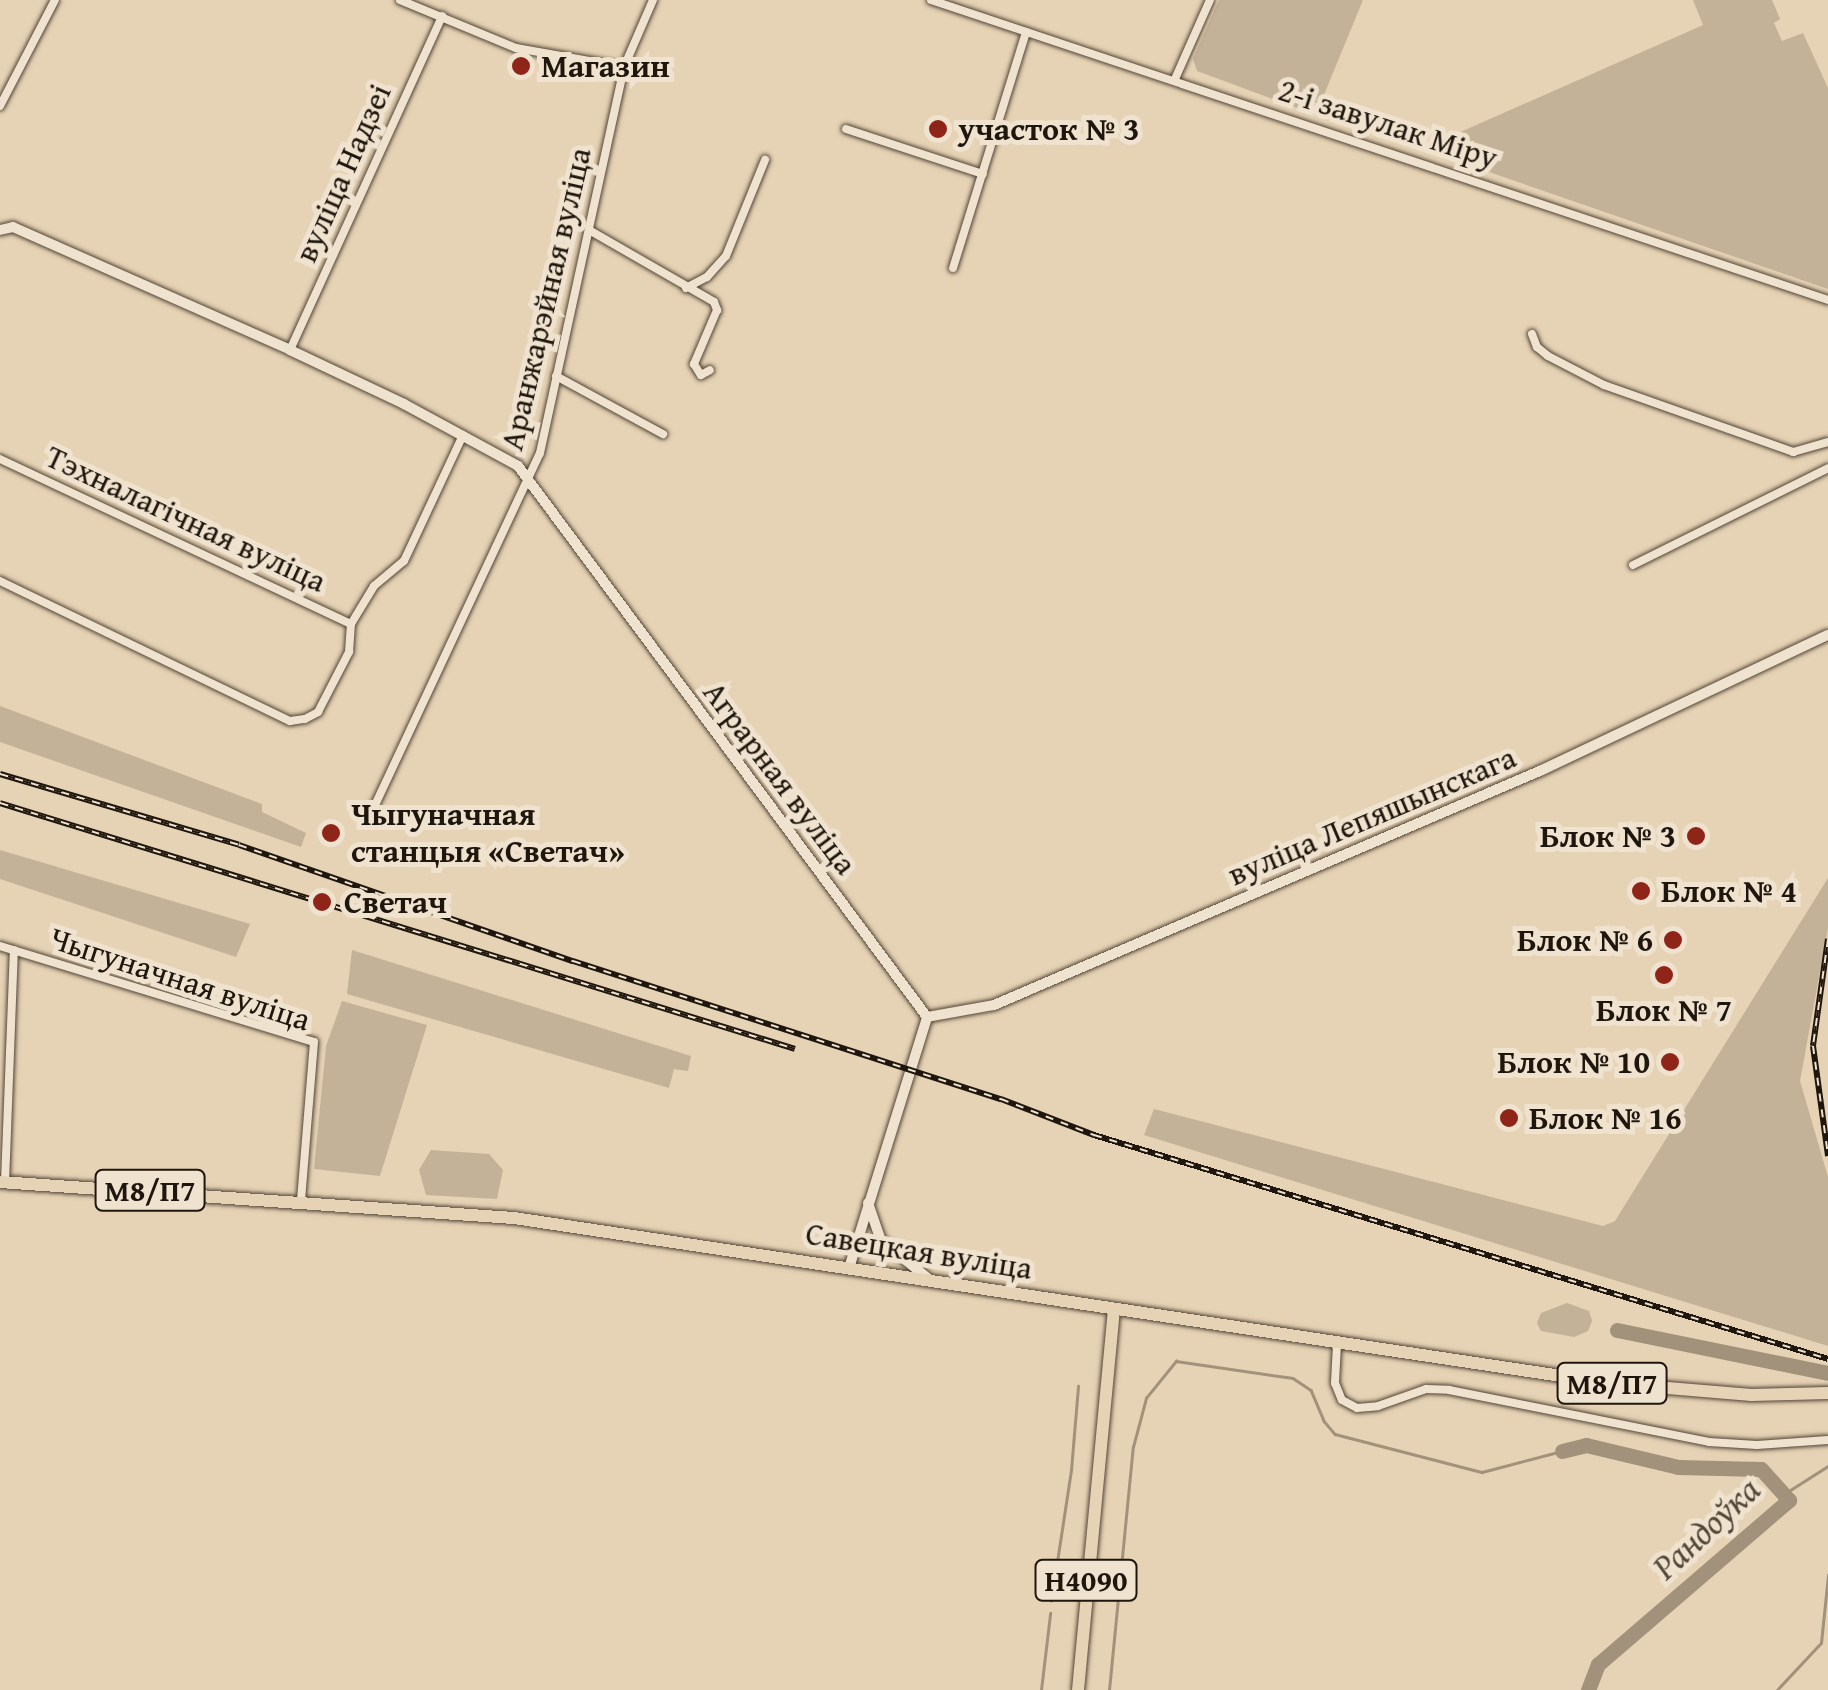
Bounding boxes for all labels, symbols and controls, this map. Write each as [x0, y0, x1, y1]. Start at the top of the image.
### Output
place label: Магазин [541, 47, 670, 85]
marker: Магазин [510, 55, 532, 77]
street label: 2-і завулак Міру [1274, 71, 1502, 177]
street label: вуліца Надзеі [287, 78, 399, 268]
place label: участок № 3 [958, 110, 1140, 148]
marker: участок № 3 [927, 118, 949, 140]
street label: Аранжарэйная вуліца [492, 144, 600, 454]
street label: Тэхналагічная вуліца [40, 437, 332, 601]
street label: Аграрная вуліца [695, 674, 865, 882]
street label: вуліца Лепяшынскага [1222, 738, 1522, 894]
place label: Чыгуначная станцыя «Светач» [351, 796, 625, 871]
place label: Блок № 3 [1540, 817, 1676, 855]
marker: Чыгуначная станцыя «Светач» [320, 822, 342, 844]
marker: Блок № 3 [1685, 825, 1707, 847]
place label: Блок № 4 [1661, 872, 1797, 910]
marker: Блок № 4 [1630, 880, 1652, 902]
place label: Светач [344, 883, 447, 921]
marker: Светач [309, 889, 335, 915]
street label: Чыгуначная вуліца [45, 919, 315, 1039]
place label: Блок № 6 [1517, 921, 1653, 959]
marker: Блок № 6 [1662, 929, 1684, 951]
marker: Блок № 7 [1653, 964, 1675, 986]
place label: Блок № 7 [1596, 991, 1732, 1029]
place label: Блок № 10 [1497, 1043, 1650, 1081]
marker: Блок № 10 [1659, 1051, 1681, 1073]
place label: Блок № 16 [1529, 1099, 1682, 1137]
marker: Блок № 16 [1498, 1107, 1520, 1129]
road number: М8/П7 [92, 1165, 208, 1215]
street label: Савецкая вуліца [803, 1214, 1035, 1288]
road number: М8/П7 [1554, 1358, 1670, 1408]
water label: Рандоўка [1644, 1468, 1768, 1588]
road number: Н4090 [1034, 1555, 1138, 1605]

